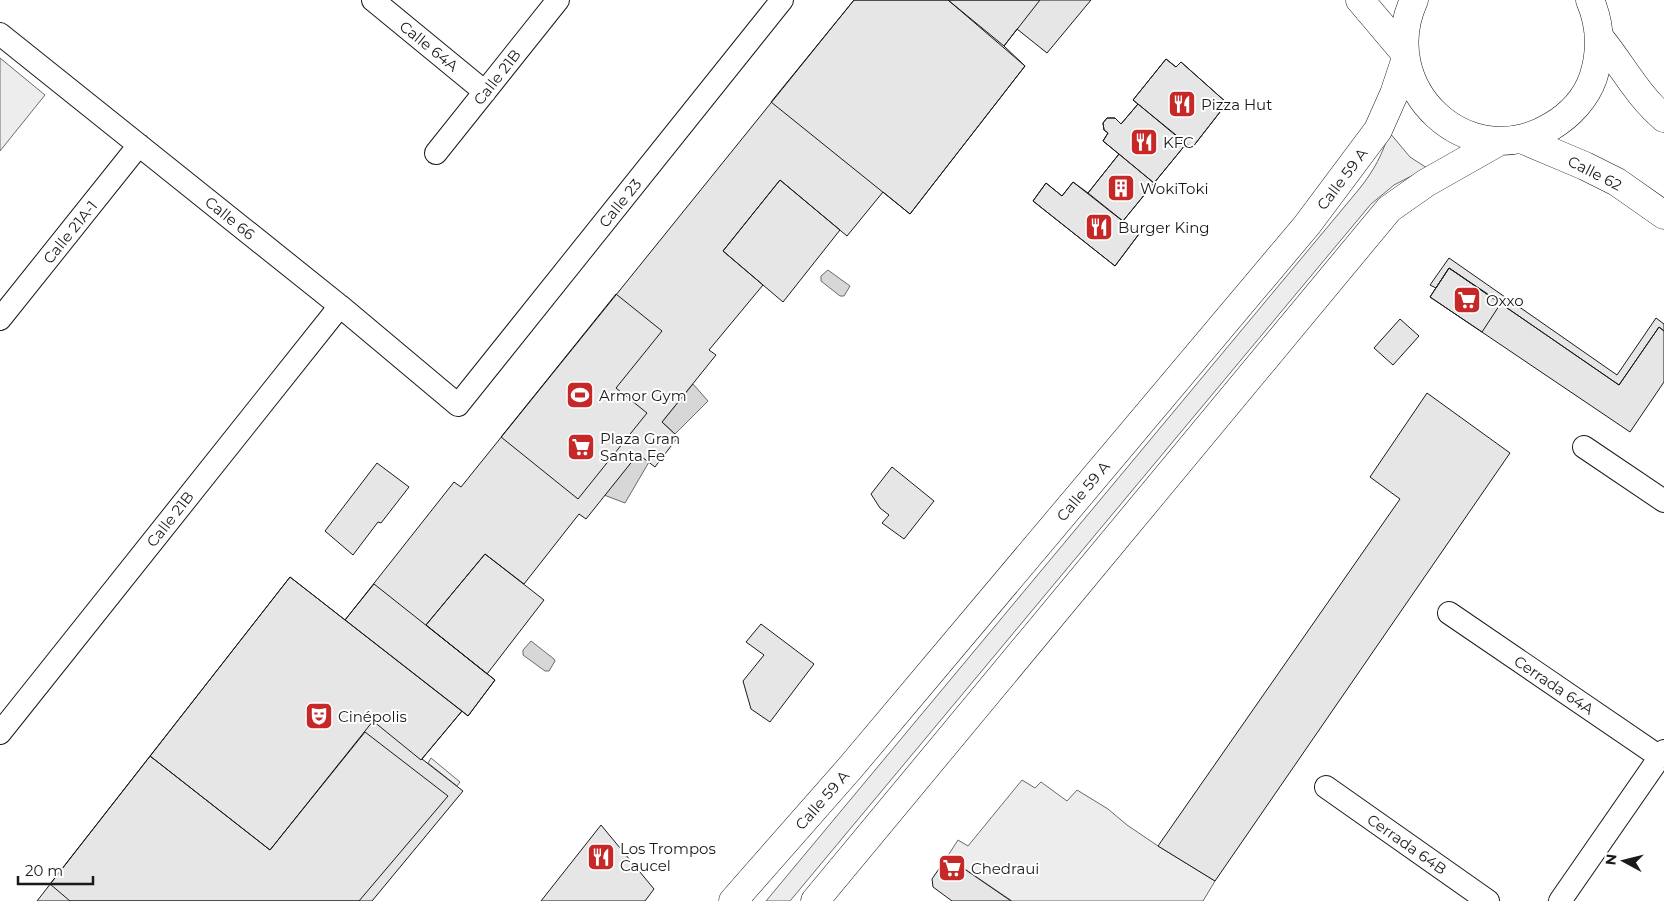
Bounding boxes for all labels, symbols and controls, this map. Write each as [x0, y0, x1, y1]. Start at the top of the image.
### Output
street label: Calle 64A [396, 17, 462, 76]
street label: Calle 21B [469, 45, 525, 109]
restaurant icon: Pizza Hut [1167, 89, 1197, 119]
place label: Pizza Hut [1201, 95, 1272, 114]
restaurant icon: KFC [1129, 127, 1159, 157]
place label: KFC [1163, 133, 1194, 152]
street label: Calle 59 A [1313, 144, 1372, 214]
street label: Calle 62 [1565, 151, 1625, 195]
building icon: WokiToki [1106, 173, 1136, 203]
street label: Calle 23 [595, 175, 645, 231]
place label: WokiToki [1140, 179, 1208, 198]
street label: Calle 66 [201, 192, 259, 244]
street label: Calle 21A-1 [39, 197, 101, 267]
restaurant icon: Burger King [1084, 212, 1114, 242]
place label: Burger King [1118, 218, 1210, 237]
supermarket icon: Oxxo [1452, 285, 1482, 315]
place label: Oxxo [1486, 291, 1524, 310]
sports icon: Armor Gym [565, 380, 595, 410]
place label: Armor Gym [599, 386, 687, 405]
place label: Plaza Gran Santa Fe [600, 429, 680, 465]
supermarket icon: Plaza Gran Santa Fe [566, 432, 596, 462]
street label: Calle 59 A [1052, 457, 1114, 525]
street label: Calle 21B [142, 487, 198, 551]
street label: Cerrada 64A [1510, 651, 1598, 719]
theatre icon: Cinépolis [304, 701, 334, 731]
place label: Cinépolis [338, 707, 407, 726]
street label: Calle 59 A [791, 766, 853, 834]
street label: Cerrada 64B [1364, 810, 1450, 878]
north arrow [1599, 836, 1649, 886]
place label: Los Trompos Caucel [620, 839, 716, 875]
restaurant icon: Los Trompos Caucel [586, 842, 616, 872]
supermarket icon: Chedraui [937, 853, 967, 883]
text: N [1601, 853, 1621, 866]
scale bar [18, 854, 92, 886]
place label: Chedraui [971, 859, 1039, 878]
text: 20 m [25, 861, 63, 880]

